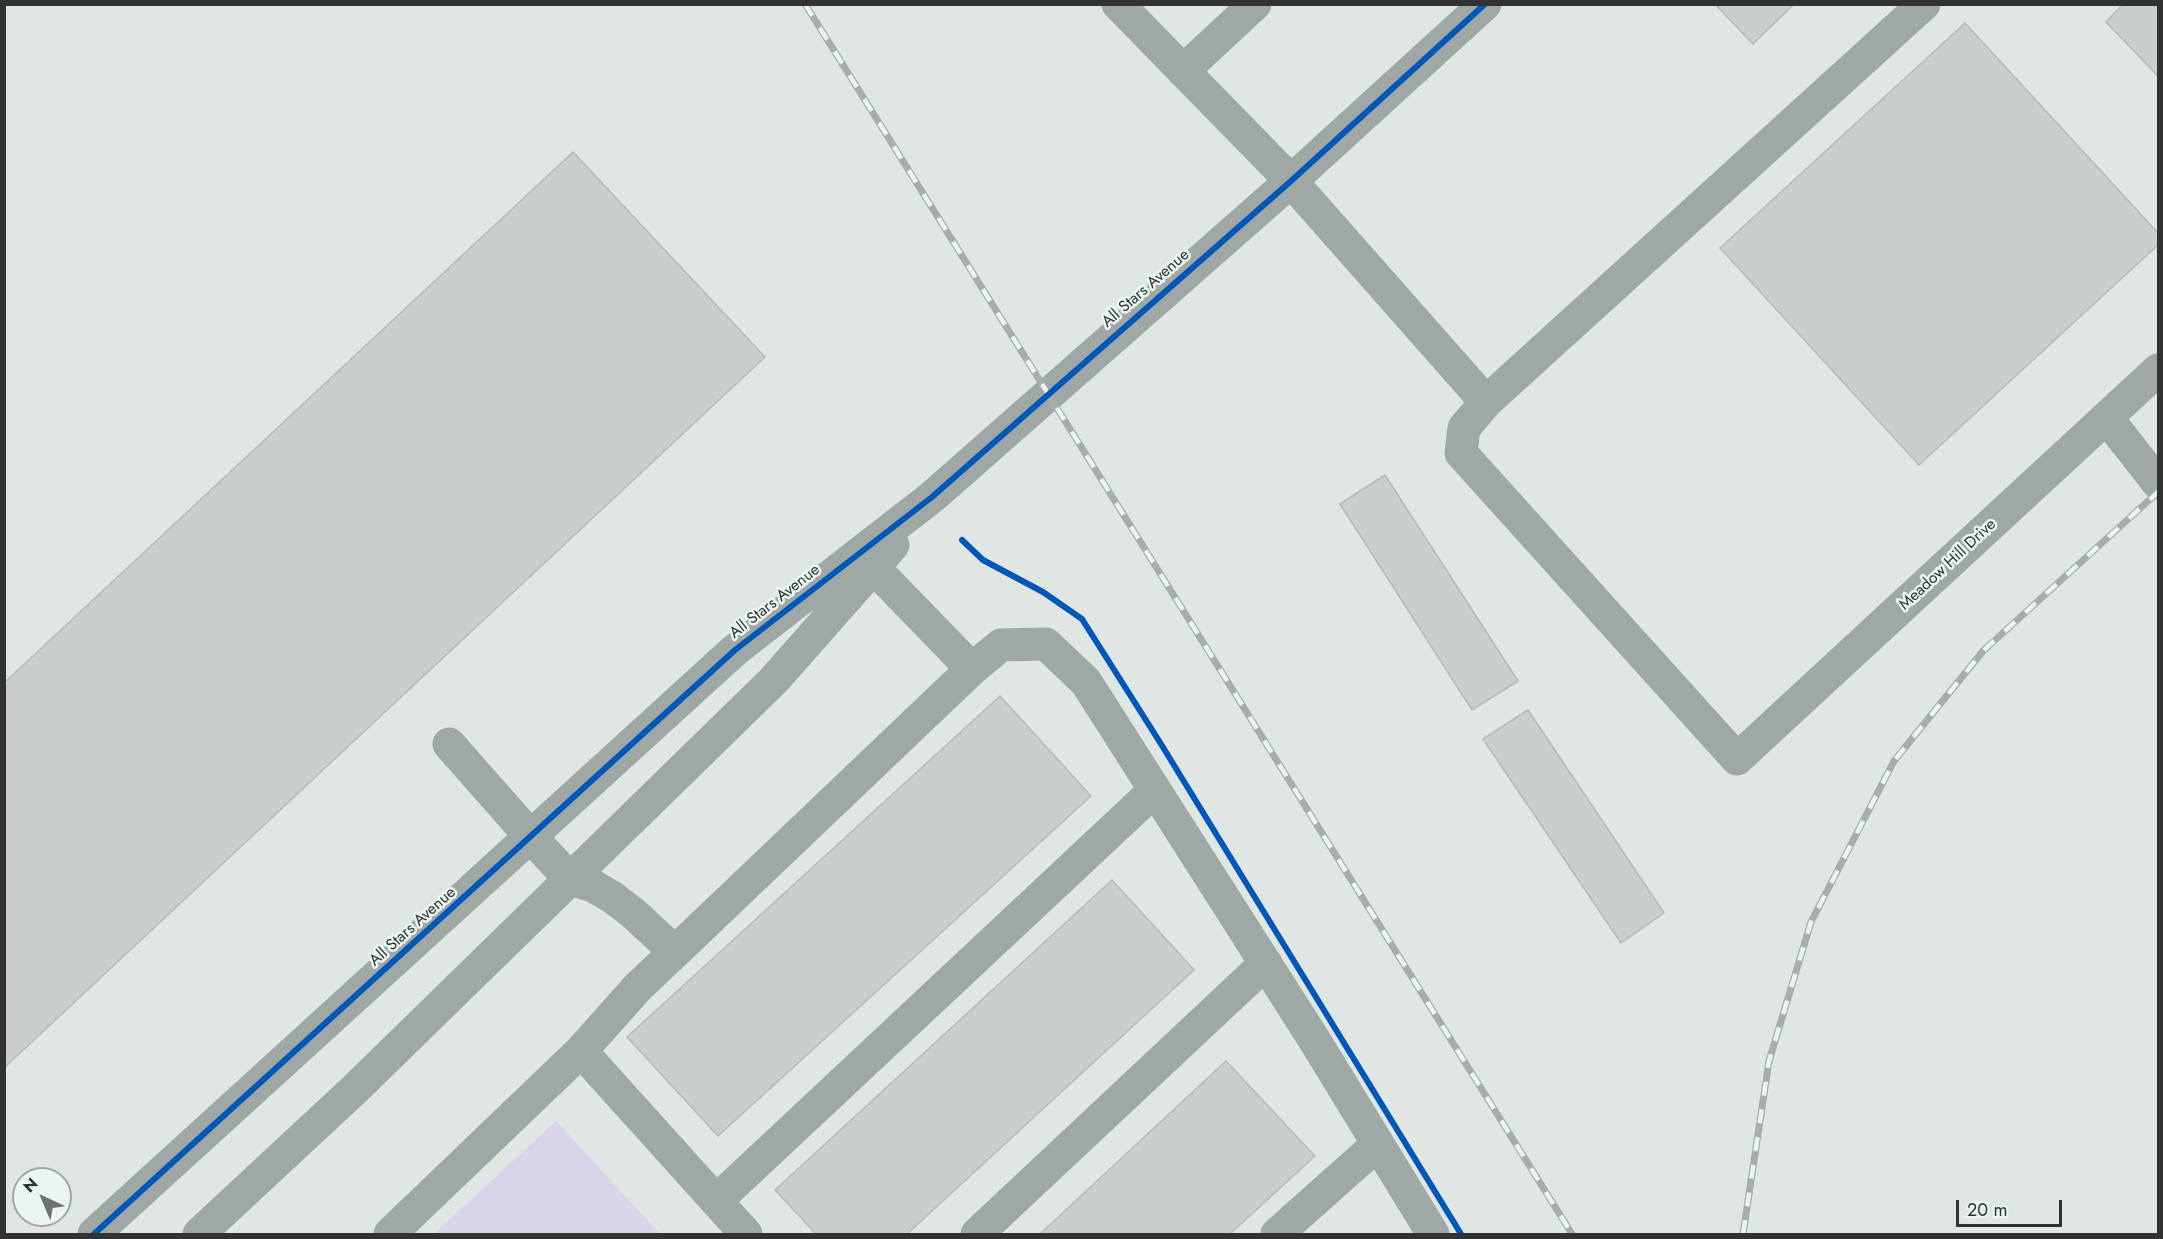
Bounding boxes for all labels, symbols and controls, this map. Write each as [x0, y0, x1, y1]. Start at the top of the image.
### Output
street label: All Stars Avenue [1098, 246, 1194, 332]
street label: Meadow Hill Drive [1896, 515, 2000, 615]
street label: All Stars Avenue [726, 561, 824, 643]
street label: All Stars Avenue [366, 883, 460, 971]
north arrow [12, 1167, 72, 1227]
text: N [18, 1172, 43, 1198]
scale bar [1959, 1188, 2066, 1226]
text: 20 m [1967, 1197, 2007, 1223]

